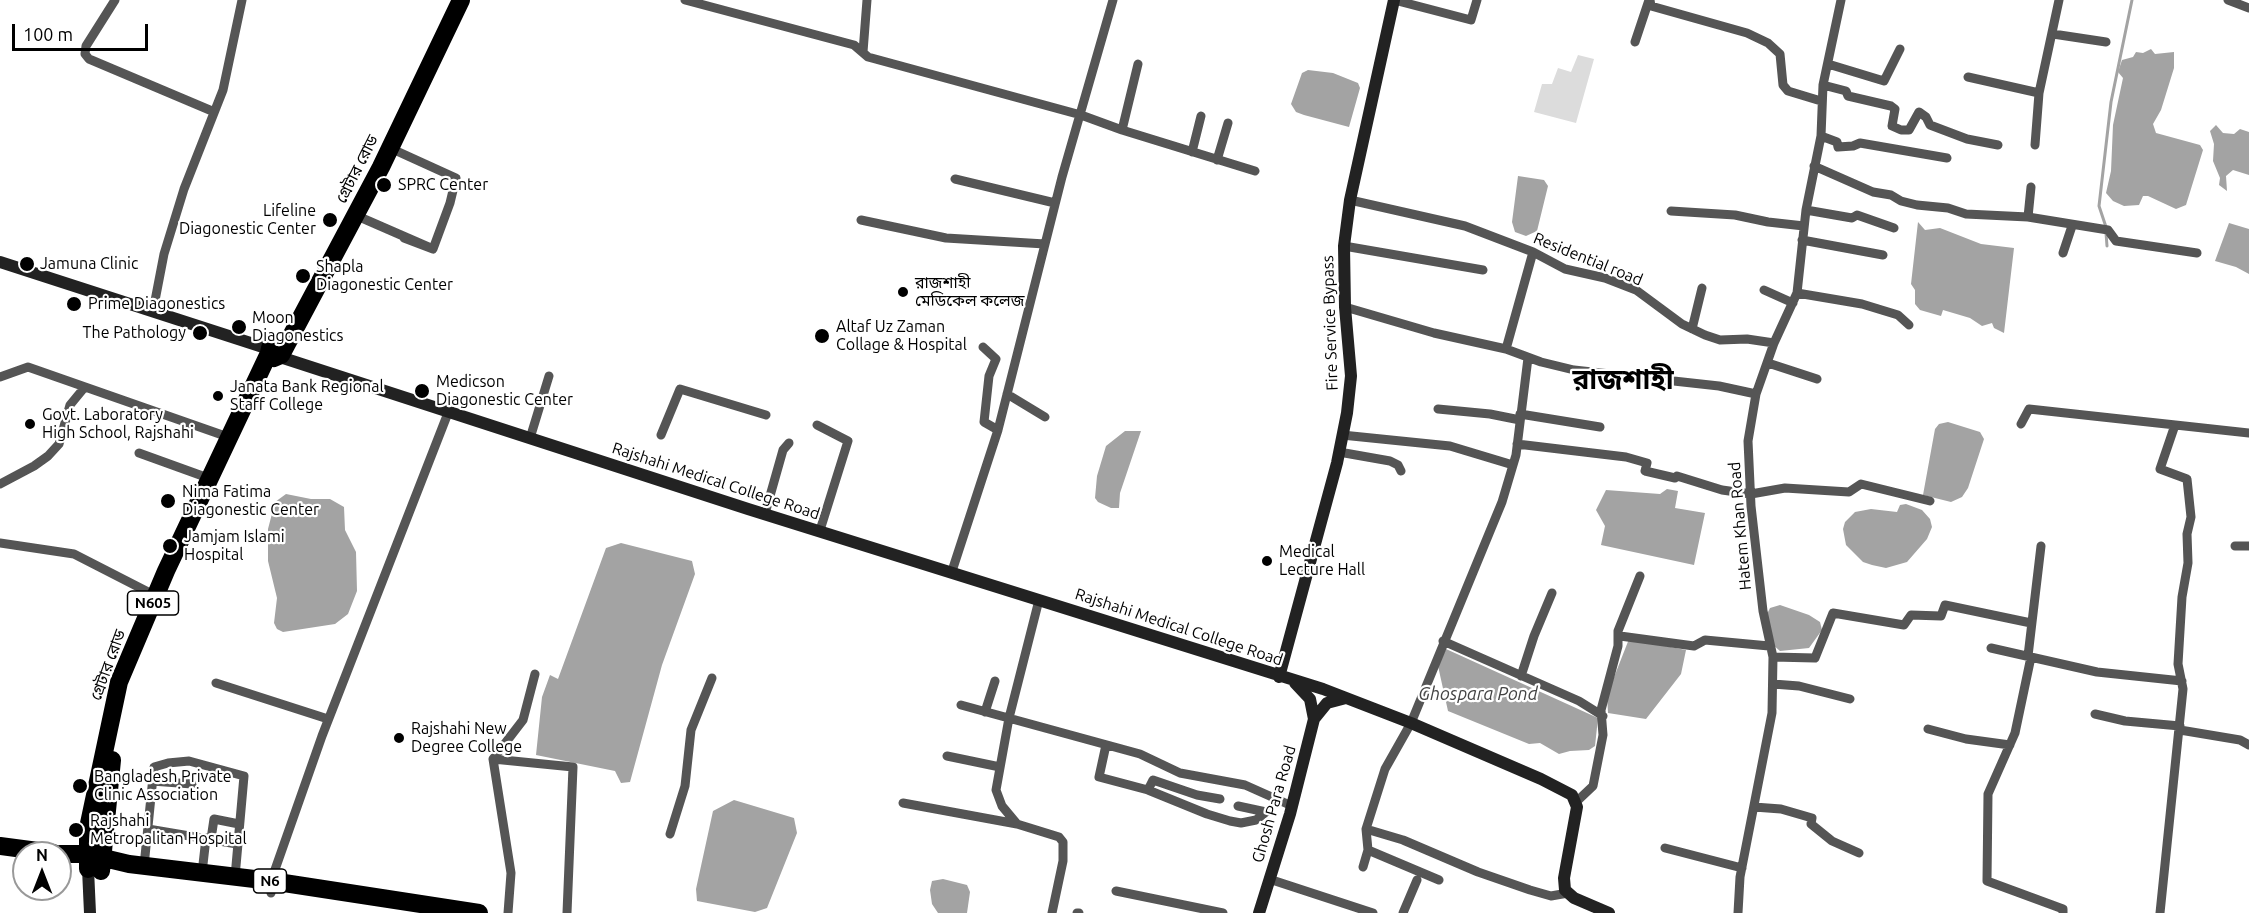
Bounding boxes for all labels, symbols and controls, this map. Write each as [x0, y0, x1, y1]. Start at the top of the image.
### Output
scale bar [15, 12, 152, 50]
text: 100 m [23, 24, 73, 44]
street label: গ্রেটার রোড [332, 132, 382, 206]
place label: SPRC Center [398, 175, 488, 195]
marker: SPRC Center [375, 176, 393, 194]
place label: Lifeline Diagonestic Center [179, 201, 316, 239]
marker: Lifeline Diagonestic Center [321, 211, 339, 229]
street label: Residential road [1531, 228, 1645, 290]
place label: Jamuna Clinic [40, 254, 138, 274]
marker: Jamuna Clinic [18, 255, 36, 273]
street label: Fire Service Bypass [1318, 255, 1342, 391]
place label: Shapla Diagonestic Center [316, 257, 453, 295]
marker: Shapla Diagonestic Center [294, 267, 312, 285]
place label: রাজশাহী মেডিকেল কলেজ [915, 273, 1024, 311]
marker: রাজশাহী মেডিকেল কলেজ [896, 285, 910, 299]
place label: Prime Diagonestics [88, 294, 225, 314]
marker: Prime Diagonestics [65, 295, 83, 313]
place label: Moon Diagonestics [252, 308, 343, 346]
place label: Altaf Uz Zaman Collage & Hospital [836, 317, 967, 355]
marker: Moon Diagonestics [230, 318, 248, 336]
place label: The Pathology [83, 323, 186, 343]
marker: The Pathology [191, 324, 209, 342]
marker: Altaf Uz Zaman Collage & Hospital [813, 327, 831, 345]
district label: রাজশাহী [1572, 363, 1674, 397]
place label: Medicson Diagonestic Center [436, 372, 573, 410]
place label: Janata Bank Regional Staff College [230, 377, 384, 415]
marker: Medicson Diagonestic Center [413, 382, 431, 400]
marker: Janata Bank Regional Staff College [211, 389, 225, 403]
place label: Govt. Laboratory High School, Rajshahi [42, 405, 194, 443]
marker: Govt. Laboratory High School, Rajshahi [23, 417, 37, 431]
street label: Rajshahi Medical College Road [610, 438, 822, 524]
street label: Hatem Khan Road [1725, 461, 1755, 591]
place label: Nima Fatima Diagonestic Center [182, 482, 319, 520]
marker: Nima Fatima Diagonestic Center [159, 492, 177, 510]
place label: Jamjam Islami Hospital [184, 527, 285, 565]
marker: Jamjam Islami Hospital [161, 537, 179, 555]
place label: Medical Lecture Hall [1279, 542, 1365, 580]
marker: Medical Lecture Hall [1260, 554, 1274, 568]
street label: Rajshahi Medical College Road [1073, 584, 1285, 670]
road number: N605 [128, 591, 178, 615]
street label: গ্রেটার রোড [86, 627, 130, 703]
water label: Ghospara Pond [1418, 683, 1538, 705]
place label: Rajshahi New Degree College [411, 719, 522, 757]
marker: Rajshahi New Degree College [392, 731, 406, 745]
street label: Ghosh Para Road [1248, 743, 1300, 865]
place label: Bangladesh Private Clinic Association [94, 767, 232, 805]
marker: Bangladesh Private Clinic Association [71, 777, 89, 795]
place label: Rajshahi Metropalitan Hospital [90, 811, 247, 849]
marker: Rajshahi Metropalitan Hospital [67, 821, 85, 839]
north arrow [12, 841, 72, 901]
text: N [36, 846, 48, 864]
road number: N6 [254, 869, 286, 893]

